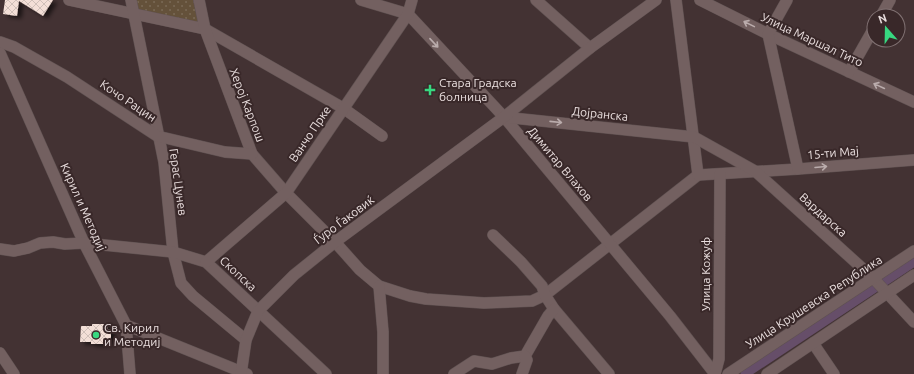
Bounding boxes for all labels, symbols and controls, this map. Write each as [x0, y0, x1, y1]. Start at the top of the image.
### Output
north arrow [866, 8, 906, 48]
street label: Улица Маршал Тито [759, 10, 865, 69]
text: N [877, 12, 888, 26]
one-way arrow [743, 20, 755, 27]
one-way arrow [430, 38, 439, 48]
street label: Херој Карпош [227, 66, 267, 143]
place label: Стара Градска болница [439, 76, 517, 103]
street label: Кочо Рацин [98, 77, 159, 124]
one-way arrow [873, 82, 885, 89]
marker: Стара Градска болница [424, 84, 436, 96]
street label: Ванчо Прке [286, 103, 333, 164]
street label: Дојранска [571, 104, 629, 123]
one-way arrow [549, 118, 562, 126]
street label: Димитар Влахов [526, 124, 595, 203]
street label: 15-ти Мај [807, 144, 859, 161]
street label: Герас Цунев [167, 147, 190, 216]
street label: Кирил и Методиј [58, 161, 109, 253]
one-way arrow [814, 164, 827, 171]
street label: Вардарска [797, 190, 850, 239]
street label: Ѓуро Ѓаковиќ [311, 193, 376, 246]
street label: Улица Кожуф [699, 237, 712, 311]
street label: Скопска [217, 253, 259, 294]
street label: Улица Крушевска Република [743, 253, 884, 351]
place label: Св. Кирил и Методиј [104, 321, 160, 348]
marker: Св. Кирил и Методиј [91, 330, 101, 340]

